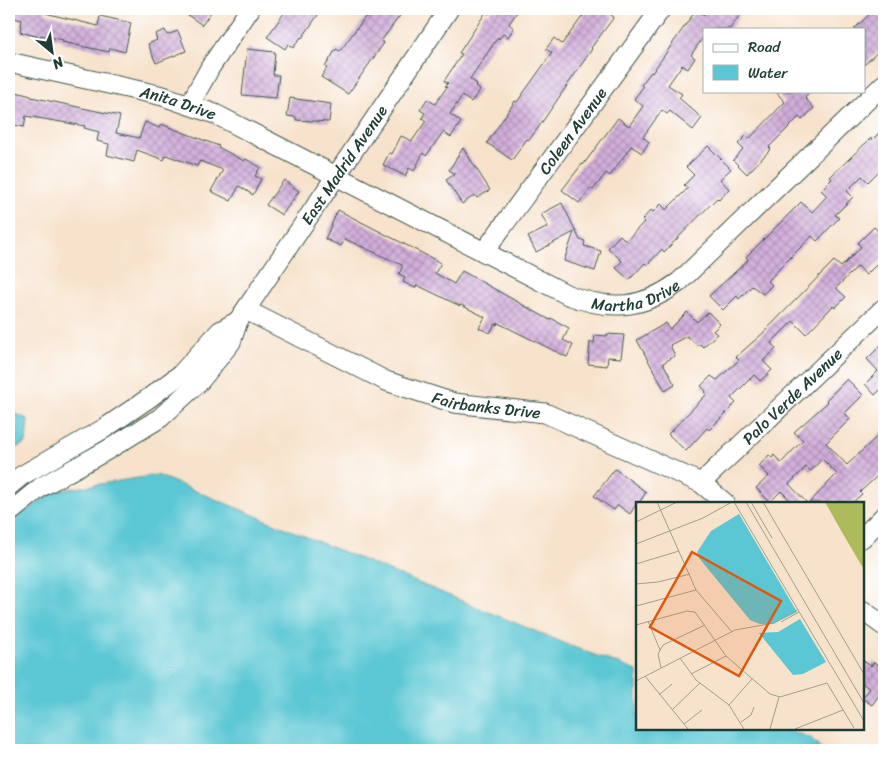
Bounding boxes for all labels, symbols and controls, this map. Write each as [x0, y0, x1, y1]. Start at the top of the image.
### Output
north arrow [28, 28, 78, 78]
legend [703, 28, 866, 92]
text: Road [748, 34, 781, 60]
text: N [47, 49, 69, 76]
text: Water [748, 60, 788, 86]
street label: Anita Drive [136, 77, 220, 128]
street label: Coleen Avenue [530, 81, 614, 181]
street label: East Madrid Avenue [293, 98, 395, 231]
street label: Martha Drive [589, 271, 686, 320]
street label: Palo Verde Avenue [735, 340, 849, 452]
street label: Fairbanks Drive [428, 382, 542, 427]
inset map [636, 502, 863, 729]

